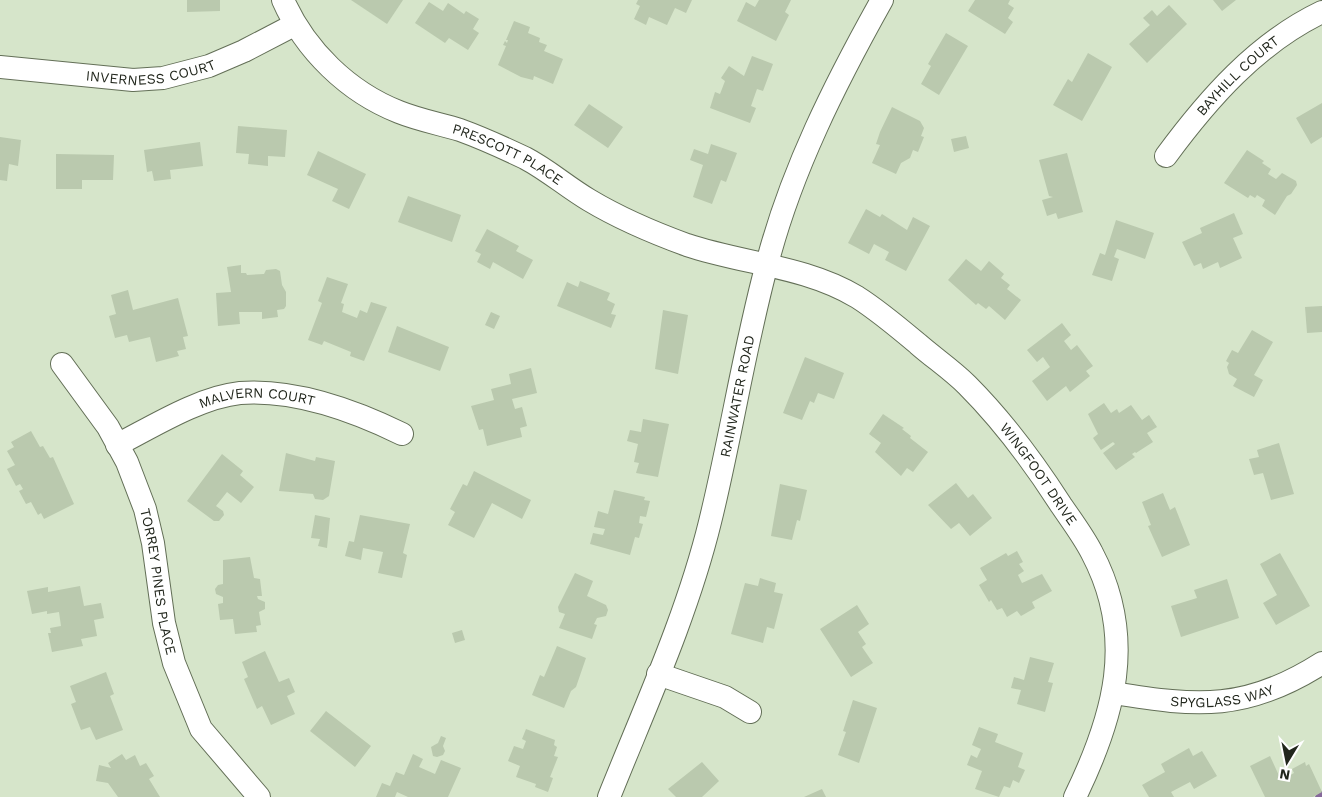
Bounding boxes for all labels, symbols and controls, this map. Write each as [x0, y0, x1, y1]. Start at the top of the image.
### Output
street label: BAYHILL COURT [1193, 32, 1282, 119]
street label: INVERNESS COURT [85, 56, 219, 88]
street label: PRESCOTT PLACE [451, 120, 566, 188]
street label: RAINWATER ROAD [717, 334, 758, 459]
street label: MALVERN COURT [196, 384, 317, 411]
street label: WINGFOOT DRIVE [997, 420, 1080, 528]
street label: TORREY PINES PLACE [137, 507, 180, 656]
street label: SPYGLASS WAY [1170, 681, 1276, 710]
north arrow [1262, 737, 1312, 787]
text: N [1278, 766, 1291, 784]

